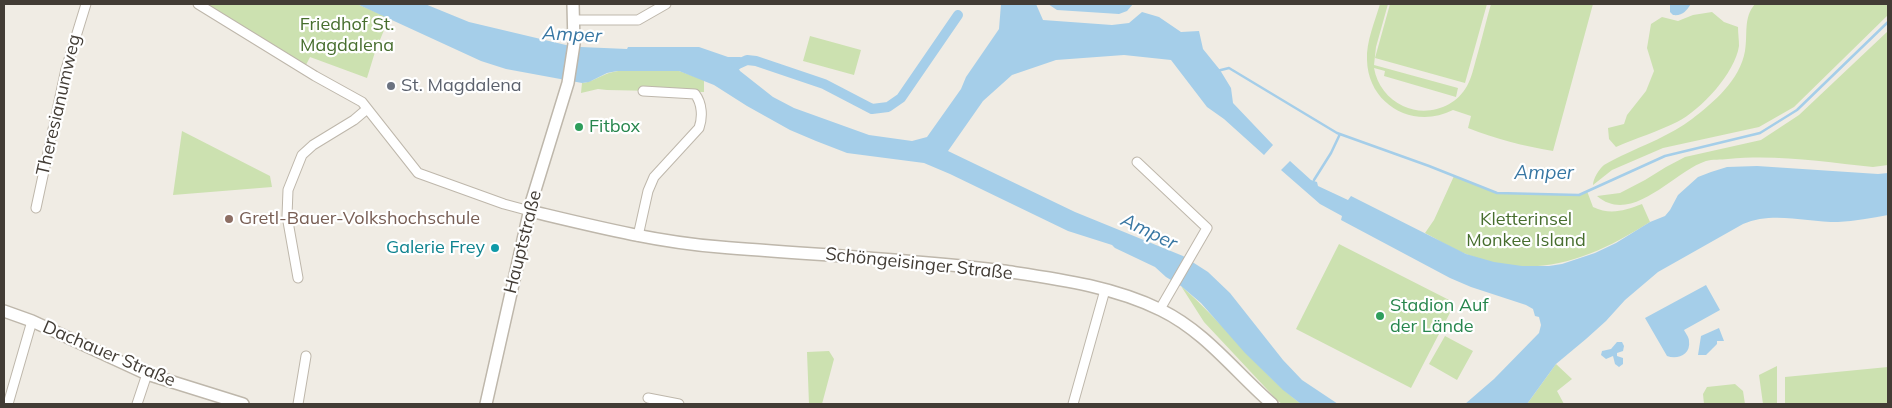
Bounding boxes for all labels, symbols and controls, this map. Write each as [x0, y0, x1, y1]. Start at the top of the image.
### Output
park label: Friedhof St. Magdalena [300, 14, 394, 56]
water label: Amper [542, 22, 602, 48]
street label: Theresianumweg [32, 32, 86, 178]
place label: St. Magdalena [401, 75, 522, 97]
marker: St. Magdalena [385, 80, 397, 92]
place label: Fitbox [589, 116, 640, 138]
marker: Fitbox [573, 121, 585, 133]
water label: Amper [1514, 162, 1574, 184]
street label: Hauptstraße [500, 188, 546, 296]
place label: Gretl-Bauer-Volkshochschule [239, 208, 480, 230]
water label: Amper [1117, 209, 1181, 255]
park label: Kletterinsel Monkee Island [1466, 209, 1586, 252]
marker: Gretl-Bauer-Volkshochschule [223, 213, 235, 225]
place label: Galerie Frey [386, 237, 485, 259]
marker: Galerie Frey [489, 242, 501, 254]
street label: Schöngeisinger Straße [824, 243, 1014, 285]
place label: Stadion Auf der Lände [1390, 295, 1489, 338]
marker: Stadion Auf der Lände [1374, 310, 1386, 322]
street label: Dachauer Straße [39, 316, 179, 392]

